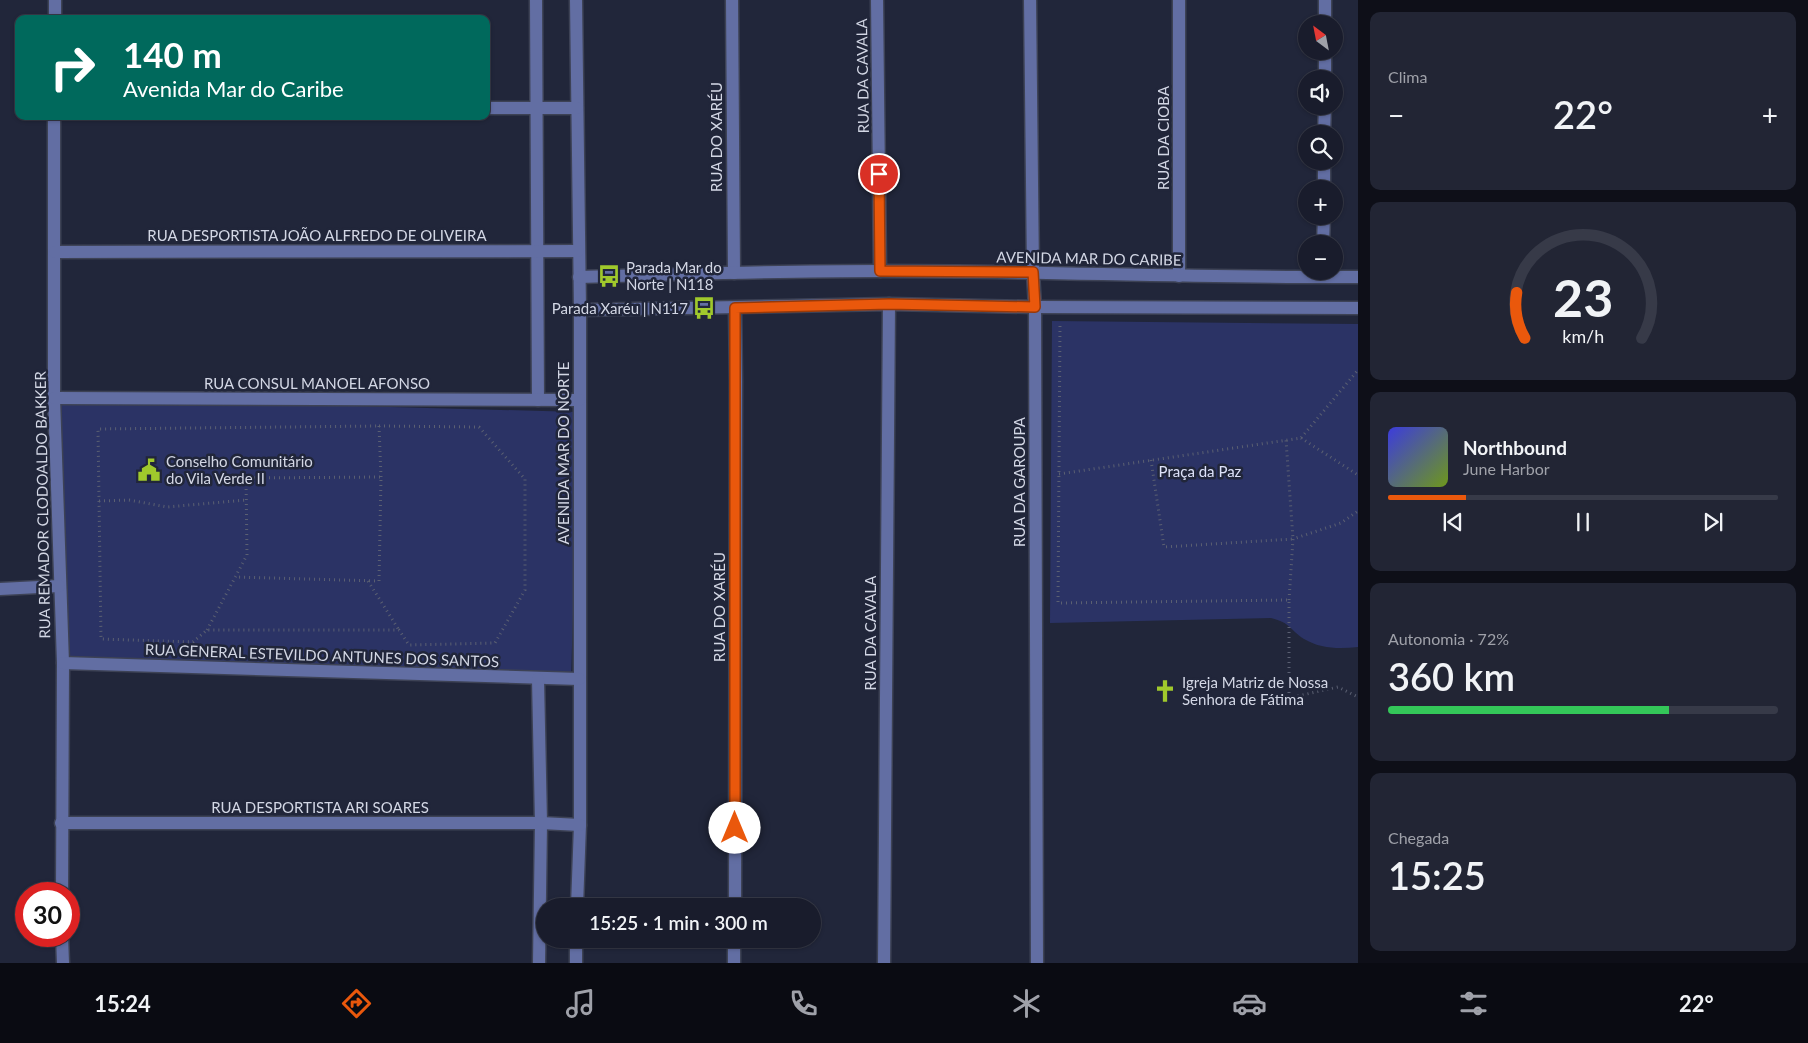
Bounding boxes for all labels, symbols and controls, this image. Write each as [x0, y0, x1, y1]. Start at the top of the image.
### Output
north arrow [1298, 15, 1342, 60]
map controls [1298, 15, 1343, 280]
street label: RUA DA CAVALA [852, 18, 872, 134]
text: 140 m [123, 33, 222, 75]
icon: right [40, 35, 105, 100]
text: Clima [1388, 67, 1427, 86]
button: sound [1298, 70, 1343, 115]
text: Avenida Mar do Caribe [123, 75, 344, 102]
street label: RUA DO XARÉU [707, 82, 725, 192]
street label: RUA DA CIOBA [1154, 85, 1172, 190]
text: 22° [1553, 91, 1613, 137]
text: − [1388, 98, 1404, 132]
text: + [1762, 98, 1778, 132]
button: search [1298, 125, 1343, 170]
pin [858, 153, 900, 195]
icon: arrive [865, 160, 893, 188]
button: + [1298, 180, 1343, 225]
street label: RUA DESPORTISTA JOÃO ALFREDO DE OLIVEIRA [147, 226, 487, 244]
button: − [1298, 235, 1343, 280]
street label: AVENIDA MAR DO CARIBE [996, 247, 1182, 269]
place label: Parada Mar do Norte | N118 [626, 258, 722, 293]
bus stop icon: Parada Mar do Norte | N118 [596, 263, 622, 289]
text: 23 [1553, 266, 1613, 328]
bus stop icon: Parada Xaréu | N117 [691, 295, 717, 321]
place label: Parada Xaréu | N117 [552, 299, 688, 317]
text: km/h [1562, 325, 1604, 347]
street label: AVENIDA MAR DO NORTE [554, 361, 572, 545]
street label: RUA REMADOR CLODOALDO BAKKER [31, 371, 53, 639]
street label: RUA CONSUL MANOEL AFONSO [204, 374, 430, 392]
street label: RUA DA GAROUPA [1010, 416, 1028, 547]
text: Northbound [1463, 436, 1567, 459]
place label: Conselho Comunitário do Vila Verde II [166, 452, 313, 487]
public building icon: Conselho Comunitário do Vila Verde II [136, 457, 162, 483]
text: June Harbor [1463, 459, 1550, 478]
park label: Praça da Paz [1159, 462, 1242, 480]
icon: previous [1439, 508, 1467, 536]
icon: pause [1569, 508, 1597, 536]
icon: next [1699, 508, 1727, 536]
street label: RUA DO XARÉU [710, 552, 728, 662]
street label: RUA DA CAVALA [861, 575, 879, 690]
text: Autonomia · 72% [1388, 629, 1509, 648]
street label: RUA GENERAL ESTEVILDO ANTUNES DOS SANTOS [145, 640, 499, 670]
text: 360 km [1388, 653, 1515, 699]
place label: Igreja Matriz de Nossa Senhora de Fátima [1182, 673, 1328, 708]
church icon: Igreja Matriz de Nossa Senhora de Fátima [1152, 678, 1178, 704]
street label: RUA DESPORTISTA ARI SOARES [211, 798, 429, 816]
position arrow [708, 801, 760, 853]
text: Chegada [1388, 828, 1449, 847]
text: 15:25 [1388, 852, 1486, 898]
speed limit sign: 30 [15, 882, 80, 947]
text: 15:25 · 1 min · 300 m [589, 911, 768, 934]
icon: directions [339, 986, 374, 1021]
icon: music [563, 986, 598, 1021]
icon: phone [786, 986, 821, 1021]
icon: climate [1009, 986, 1044, 1021]
icon: car [1232, 986, 1267, 1021]
icon: filters [1456, 986, 1491, 1021]
text: 15:24 [94, 990, 151, 1017]
text: 22° [1679, 990, 1714, 1017]

